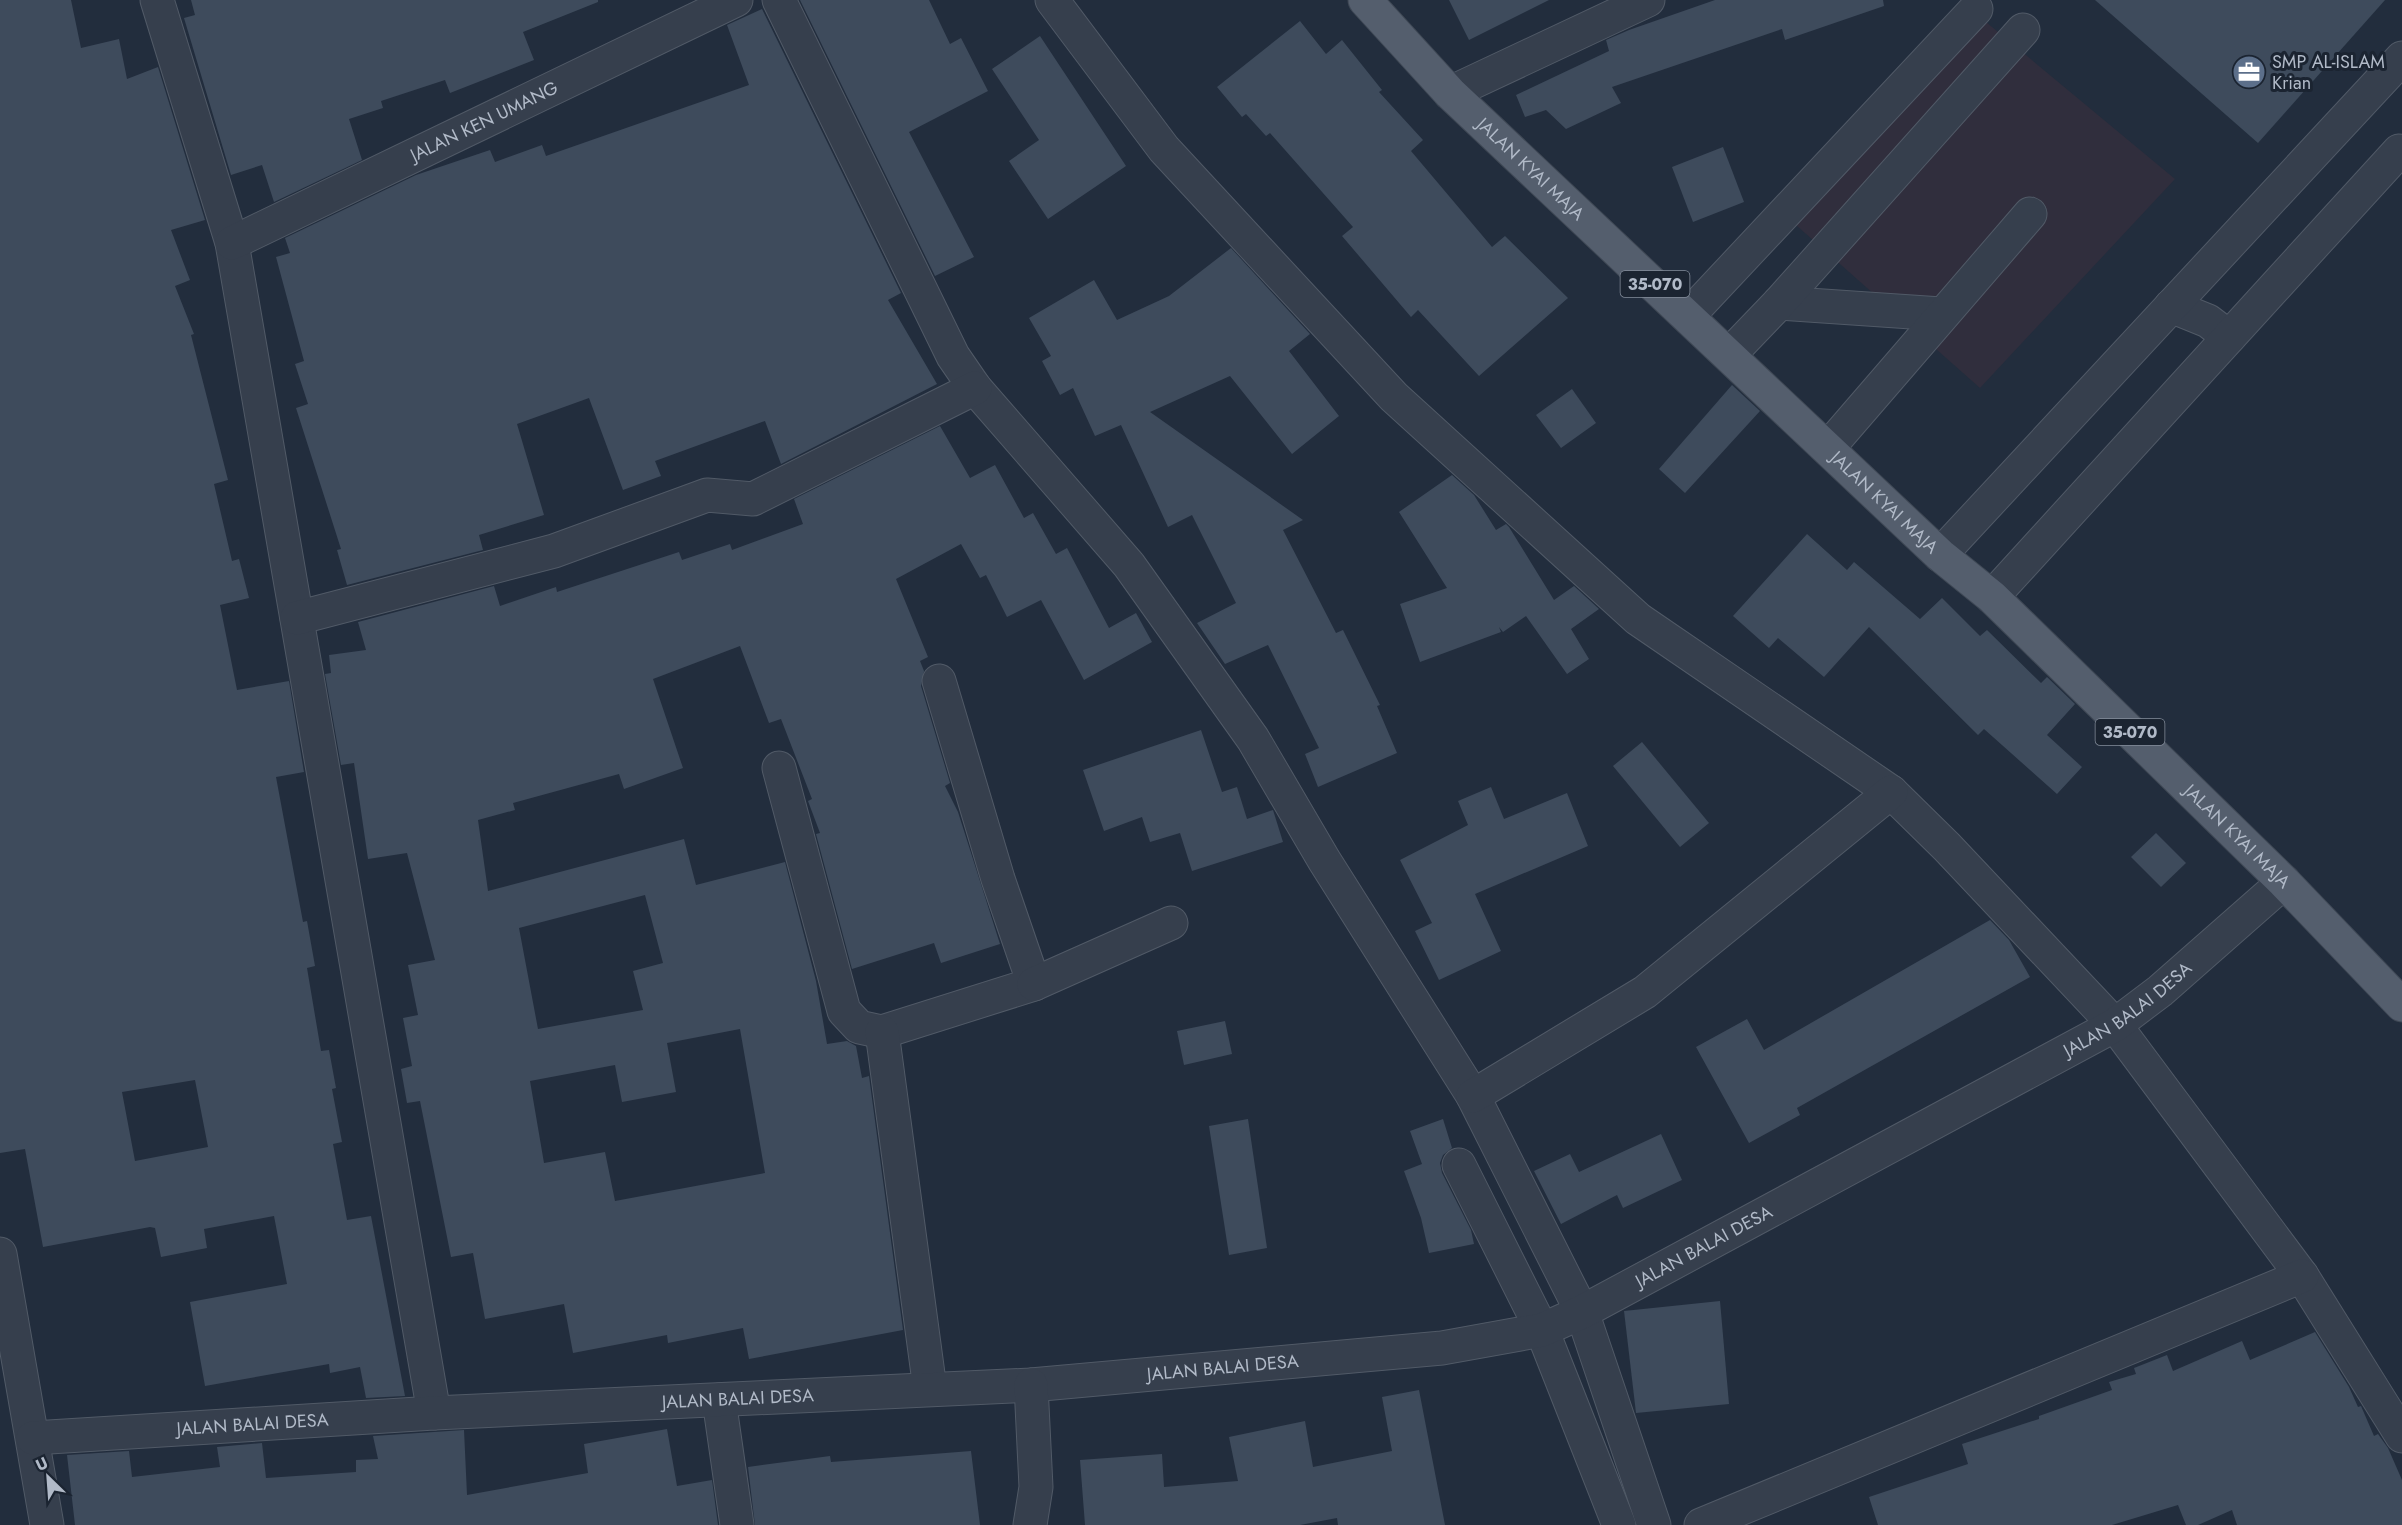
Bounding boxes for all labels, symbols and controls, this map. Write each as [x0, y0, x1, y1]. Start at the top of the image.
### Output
place label: SMP AL-ISLAM Krian [2272, 49, 2385, 96]
office icon: SMP AL-ISLAM Krian [2231, 54, 2267, 90]
street label: JALAN KEN UMANG [404, 75, 563, 169]
street label: JALAN KYAI MAJA [1470, 110, 1591, 227]
road number: 35-070 [1620, 271, 1690, 297]
street label: JALAN KYAI MAJA [1823, 444, 1944, 560]
road number: 35-070 [2096, 719, 2164, 745]
street label: JALAN KYAI MAJA [2177, 777, 2296, 894]
street label: JALAN BALAI DESA [2057, 956, 2198, 1064]
street label: JALAN BALAI DESA [1629, 1199, 1777, 1295]
street label: JALAN BALAI DESA [1144, 1348, 1300, 1388]
street label: JALAN BALAI DESA [659, 1382, 815, 1415]
street label: JALAN BALAI DESA [174, 1407, 329, 1442]
north arrow [18, 1447, 78, 1507]
text: U [32, 1451, 52, 1477]

